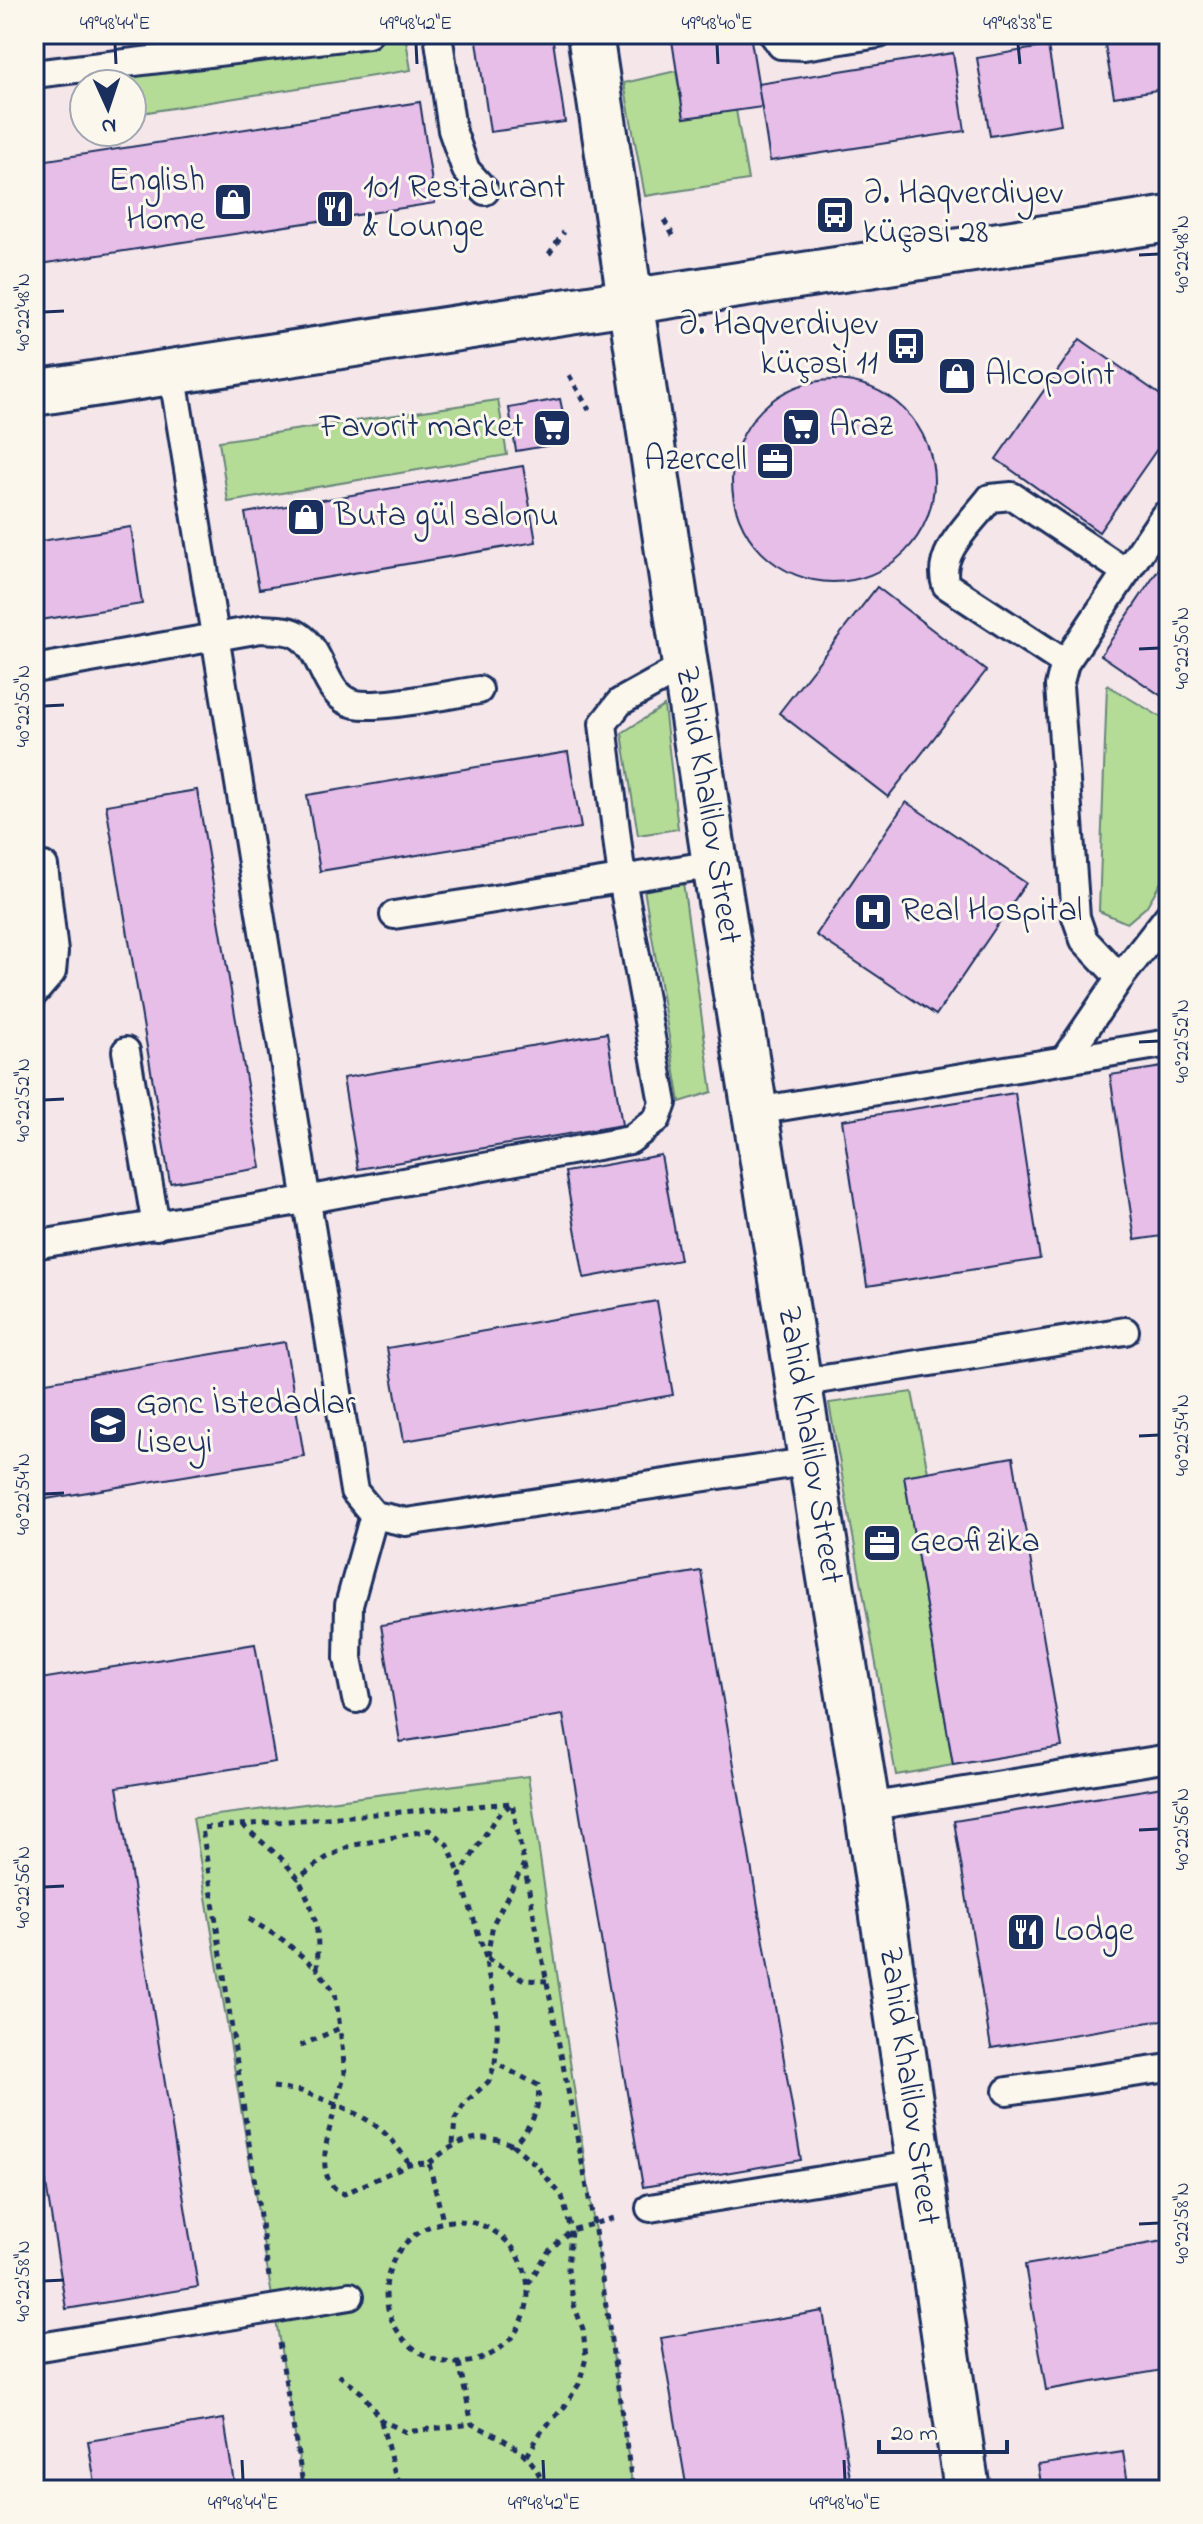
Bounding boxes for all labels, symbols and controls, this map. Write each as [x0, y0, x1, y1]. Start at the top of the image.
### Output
text: 49°48'44"E [80, 10, 150, 39]
text: 49°48'42"E [380, 10, 452, 39]
text: 49°48'40"E [681, 10, 753, 39]
text: 49°48'38"E [983, 10, 1053, 39]
north arrow [68, 68, 148, 148]
text: N [101, 109, 117, 141]
place label: English Home [108, 157, 206, 246]
place label: 101 Restaurant & Lounge [363, 164, 565, 253]
place label: Ə. Haqverdiyev küçəsi 28 [863, 170, 1064, 259]
shop icon: English Home [212, 181, 254, 223]
restaurant icon: 101 Restaurant & Lounge [314, 188, 356, 230]
bus stop icon: Ə. Haqverdiyev küçəsi 28 [814, 194, 856, 236]
text: 40°22'48"N [1169, 215, 1198, 293]
text: 40°22'48"N [10, 273, 39, 351]
place label: Ə. Haqverdiyev küçəsi 11 [678, 301, 879, 390]
bus stop icon: Ə. Haqverdiyev küçəsi 11 [885, 325, 927, 367]
place label: Alcopoint [985, 351, 1115, 401]
shop icon: Alcopoint [936, 355, 978, 397]
place label: Araz [829, 402, 894, 452]
place label: Favorit market [318, 403, 524, 453]
supermarket icon: Araz [780, 406, 822, 448]
supermarket icon: Favorit market [531, 407, 573, 449]
place label: Azercell [644, 436, 747, 486]
office icon: Azercell [754, 440, 796, 482]
place label: Buta gül salonu [333, 492, 559, 542]
shop icon: Buta gül salonu [285, 496, 327, 538]
text: 40°22'50"N [1169, 607, 1198, 689]
street label: Zahid Khalilov Street [660, 662, 754, 948]
text: 40°22'50"N [10, 665, 39, 747]
place label: Real Hospital [901, 887, 1082, 937]
hospital icon: Real Hospital [852, 891, 894, 933]
text: 40°22'52"N [1169, 999, 1198, 1083]
text: 40°22'52"N [10, 1058, 39, 1142]
street label: Zahid Khalilov Street [762, 1302, 856, 1588]
place label: Gənc İstedadlar Liseyi [136, 1380, 356, 1469]
text: 40°22'54"N [1169, 1394, 1198, 1476]
school or university icon: Gənc İstedadlar Liseyi [87, 1404, 129, 1446]
text: 40°22'54"N [10, 1453, 39, 1535]
place label: Geofizika [910, 1518, 1040, 1568]
office icon: Geofizika [861, 1522, 903, 1564]
text: 40°22'56"N [1169, 1788, 1198, 1870]
text: 40°22'56"N [10, 1846, 39, 1928]
place label: Lodge [1054, 1907, 1135, 1957]
restaurant icon: Lodge [1005, 1911, 1047, 1953]
street label: Zahid Khalilov Street [864, 1943, 952, 2229]
text: 40°22'58"N [1169, 2182, 1198, 2264]
text: 40°22'58"N [10, 2240, 39, 2322]
scale bar [879, 2404, 1007, 2454]
text: 20 m [891, 2417, 938, 2452]
text: 49°48'44"E [208, 2490, 278, 2519]
text: 49°48'42"E [508, 2490, 580, 2519]
text: 49°48'40"E [809, 2490, 881, 2519]

